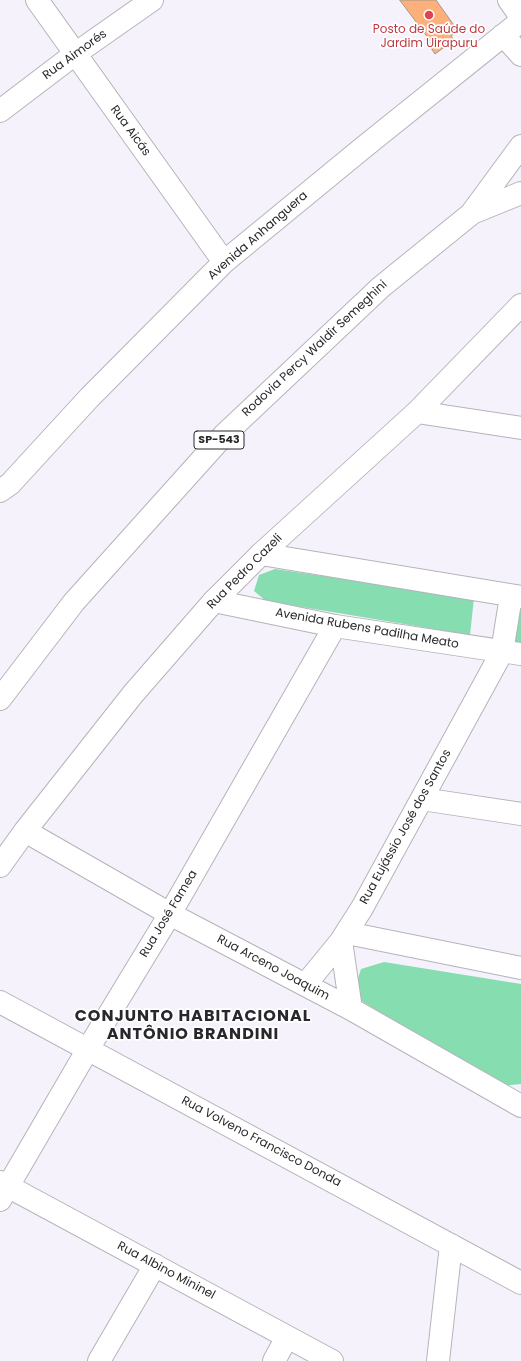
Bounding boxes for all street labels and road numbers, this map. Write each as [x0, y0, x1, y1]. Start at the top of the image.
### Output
street label: Rua Aimorés [40, 27, 110, 83]
street label: Rua Aicás [107, 103, 153, 159]
street label: Avenida Anhanguera [205, 189, 311, 283]
street label: Rodovia Percy Waldir Semeghini [239, 278, 391, 420]
road number: SP-543 [194, 431, 244, 449]
street label: Rua Pedro Cazeli [204, 531, 286, 613]
street label: Avenida Rubens Padilha Meato [274, 606, 460, 652]
street label: Rua Eujássio José dos Santos [357, 747, 455, 907]
street label: Rua José Famea [137, 868, 201, 960]
street label: Rua Arceno Joaquim [214, 932, 332, 1004]
street label: Rua Volveno Francisco Donda [179, 1094, 343, 1190]
street label: Rua Albino Mininel [115, 1239, 217, 1303]

